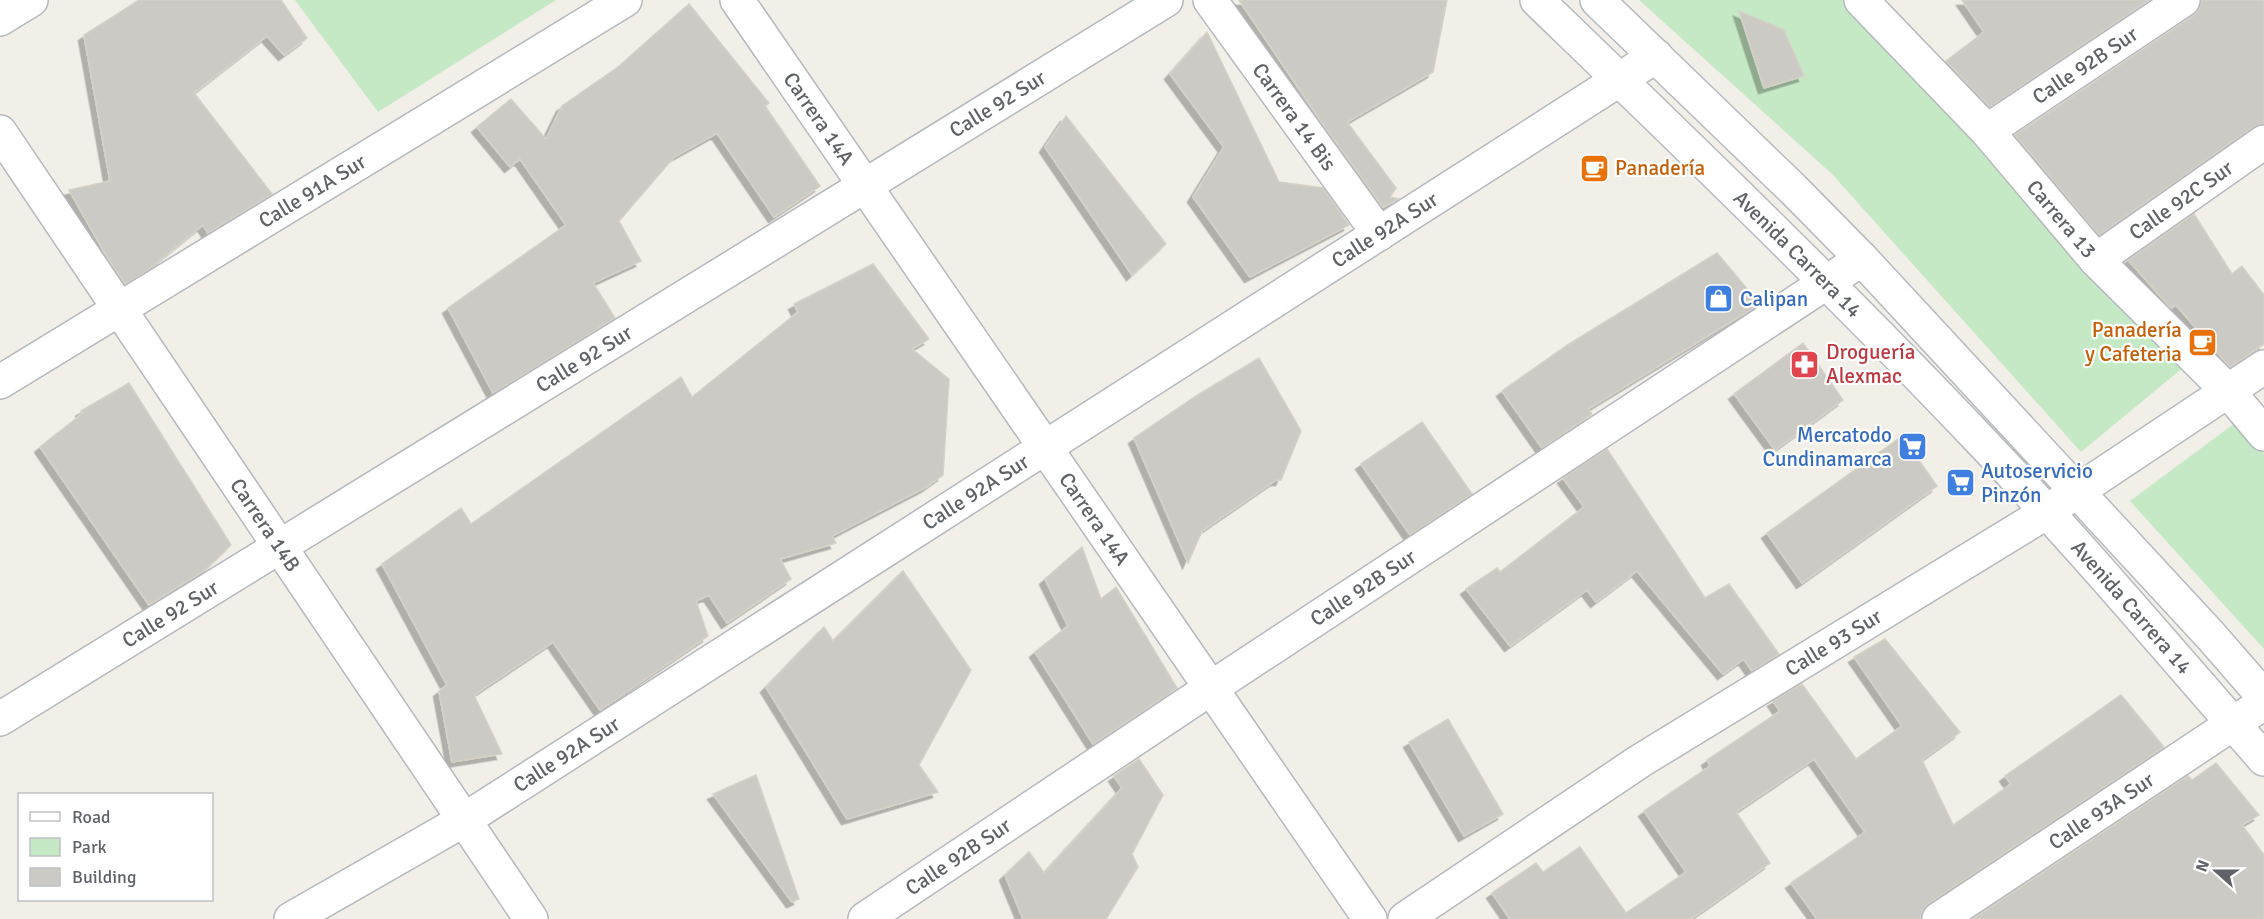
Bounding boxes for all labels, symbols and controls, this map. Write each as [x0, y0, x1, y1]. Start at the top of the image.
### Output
street label: Calle 92B Sur [2027, 21, 2143, 110]
street label: Carrera 14 Bis [1247, 58, 1342, 176]
street label: Calle 92 Sur [945, 64, 1051, 143]
street label: Carrera 14A [778, 67, 860, 170]
street label: Calle 91A Sur [254, 148, 371, 234]
cafe icon: Panadería [1578, 152, 1610, 184]
place label: Panadería [1615, 155, 1705, 181]
street label: Calle 92C Sur [2124, 155, 2238, 246]
street label: Carrera 13 [2021, 175, 2102, 263]
street label: Avenida Carrera 14 [1728, 185, 1867, 323]
street label: Calle 92A Sur [1327, 186, 1443, 274]
shop icon: Calipan [1703, 283, 1735, 315]
place label: Calipan [1740, 286, 1808, 312]
place label: Panadería y Cafeteria [2085, 317, 2182, 367]
street label: Calle 92 Sur [531, 319, 637, 398]
cafe icon: Panadería y Cafeteria [2187, 326, 2219, 358]
place label: Droguería Alexmac [1826, 339, 1915, 389]
pharmacy icon: Droguería Alexmac [1789, 348, 1821, 380]
place label: Mercatodo Cundinamarca [1762, 422, 1892, 472]
supermarket icon: Mercatodo Cundinamarca [1897, 431, 1929, 463]
street label: Calle 92A Sur [918, 448, 1034, 536]
place label: Autoservicio Pinzón [1981, 458, 2093, 508]
street label: Carrera 14A [1053, 467, 1136, 570]
supermarket icon: Autoservicio Pinzón [1944, 467, 1976, 499]
street label: Carrera 14B [224, 473, 306, 577]
street label: Avenida Carrera 14 [2066, 535, 2197, 680]
street label: Calle 92B Sur [1305, 544, 1421, 632]
street label: Calle 92 Sur [117, 574, 223, 654]
street label: Calle 93 Sur [1780, 603, 1887, 682]
street label: Calle 92A Sur [508, 711, 625, 798]
street label: Calle 93A Sur [2044, 767, 2159, 855]
legend [18, 793, 213, 901]
text: Road [72, 806, 111, 828]
street label: Calle 92B Sur [901, 812, 1016, 901]
text: Park [72, 836, 107, 858]
north arrow [2186, 841, 2246, 901]
text: N [2192, 857, 2214, 875]
text: Building [72, 866, 136, 888]

